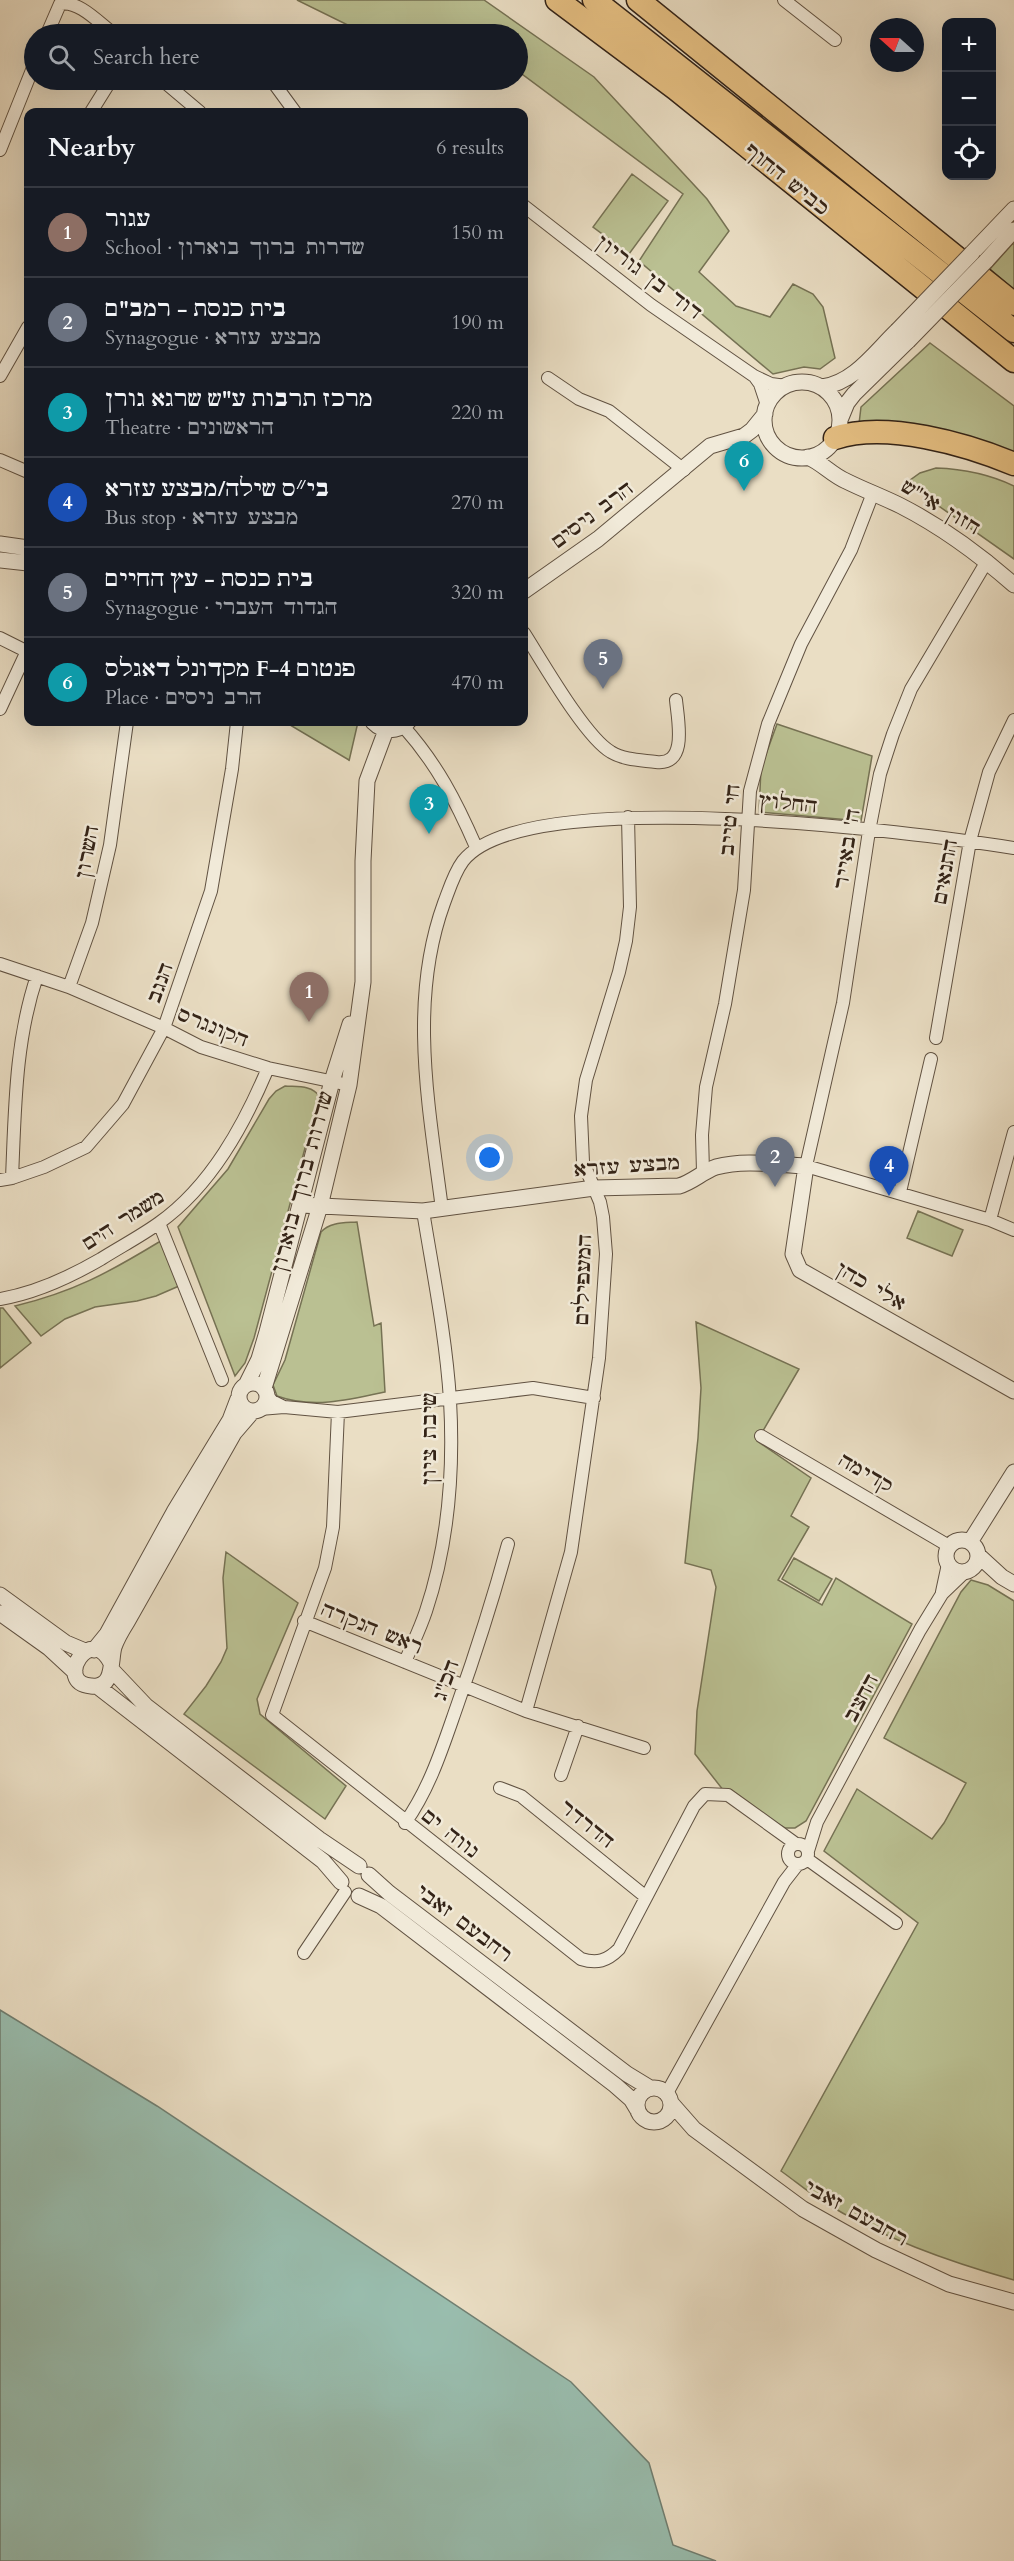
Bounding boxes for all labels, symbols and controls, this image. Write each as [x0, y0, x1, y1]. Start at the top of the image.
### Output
north arrow [870, 18, 924, 72]
map controls [942, 18, 996, 180]
button: + [942, 18, 996, 72]
search box [24, 24, 528, 90]
icon: search [45, 41, 78, 74]
text: Search here [93, 42, 200, 72]
button: − [942, 72, 996, 126]
button: locate [942, 126, 996, 180]
text: Nearby [48, 130, 136, 165]
text: 6 results [436, 134, 504, 161]
street label: כביש החוף [739, 136, 835, 222]
text: עגור [105, 204, 150, 234]
text: 1 [62, 219, 73, 246]
text: 150 m [451, 219, 504, 246]
street label: דוד בן גוריון [590, 228, 708, 326]
text: School · שדרות ברוך בוארון [105, 234, 364, 261]
text: בית כנסת - רמב"ם [105, 294, 287, 324]
text: 2 [62, 309, 73, 336]
text: 190 m [451, 309, 504, 336]
text: Synagogue · מבצע עזרא [105, 324, 322, 351]
text: מרכז תרבות ע"ש שרגא גורן [105, 384, 373, 414]
text: 3 [62, 399, 73, 426]
text: 220 m [451, 399, 504, 426]
text: Theatre · הראשונים [105, 414, 274, 441]
pin: 6 [724, 442, 764, 491]
street label: חזון אי"ש [896, 473, 986, 541]
text: בי״ס שילה/מבצע עזרא [105, 474, 329, 504]
street label: הרב ניסים [545, 475, 639, 555]
text: 4 [62, 489, 73, 516]
text: 270 m [451, 489, 504, 516]
text: Bus stop · מבצע עזרא [105, 504, 299, 531]
text: בית כנסת - עץ החיים [105, 564, 314, 594]
text: 5 [62, 579, 73, 606]
text: 320 m [451, 579, 504, 606]
text: Synagogue · הגדוד העברי [105, 594, 337, 621]
pin: 5 [584, 640, 622, 689]
text: מקדונל דאגלס F-4 פנטום [105, 654, 356, 684]
text: 6 [62, 669, 73, 696]
text: 470 m [451, 669, 504, 696]
text: Place · הרב ניסים [105, 684, 262, 711]
street label: חי טייב [713, 783, 747, 857]
pin: 3 [410, 784, 448, 834]
street label: החלוץ [757, 787, 819, 819]
street label: ה' באייר [827, 807, 867, 891]
street label: השרון [69, 823, 105, 881]
street label: התנאים [926, 837, 964, 907]
street label: הנגב [140, 959, 180, 1007]
pin: 1 [290, 972, 328, 1022]
street label: הקונגרס [173, 1001, 253, 1053]
street label: שדרות ברוך בוארון [265, 1088, 339, 1276]
pin: 2 [756, 1138, 794, 1187]
your location [475, 1143, 504, 1172]
pin: 4 [870, 1146, 908, 1196]
street label: מבצע עזרא [573, 1149, 681, 1183]
street label: משמר הים [76, 1183, 170, 1257]
street label: המעפילים [568, 1234, 598, 1326]
street label: אלי כהן [831, 1255, 911, 1317]
street label: שיבת ציון [416, 1392, 443, 1485]
street label: קדימה [834, 1447, 898, 1499]
street label: ראש הנקרה [317, 1595, 427, 1661]
street label: הכ"ג [426, 1656, 466, 1704]
street label: החצב [837, 1669, 885, 1727]
street label: הדרדר [554, 1794, 620, 1854]
street label: נווה ים [415, 1802, 485, 1864]
street label: רחבעם זאבי [410, 1878, 518, 1968]
street label: רחבעם זאבי [799, 2173, 913, 2253]

